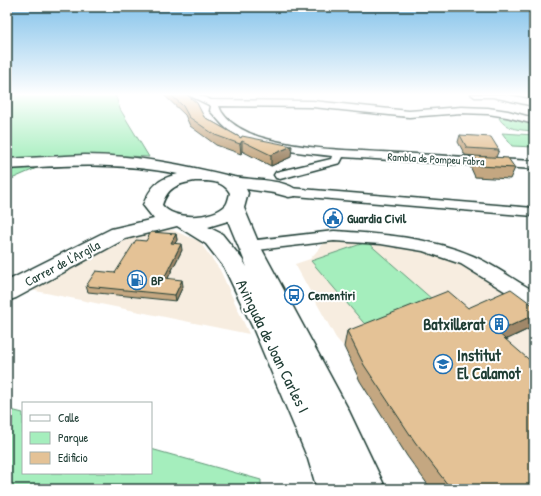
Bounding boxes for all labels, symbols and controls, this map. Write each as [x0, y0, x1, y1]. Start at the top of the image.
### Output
street label: Rambla de Pompeu Fabra [387, 149, 485, 169]
public building icon: Guardia Civil [322, 207, 344, 229]
place label: Guardia Civil [347, 209, 407, 227]
street label: Carrer de l'Argila [21, 236, 103, 290]
fuel station icon: BP [126, 269, 148, 291]
place label: BP [151, 271, 164, 289]
street label: Avinguda de Joan Carles I [231, 276, 315, 416]
bus stop icon: Cementiri [283, 284, 305, 306]
place label: Cementiri [308, 286, 356, 304]
place label: Batxillerat [423, 313, 485, 335]
building icon: Batxillerat [488, 313, 510, 335]
place label: Institut El Calamot [457, 344, 521, 384]
school or university icon: Institut El Calamot [432, 353, 454, 375]
legend [22, 402, 152, 474]
text: Calle [58, 409, 79, 426]
text: Parque [58, 429, 88, 446]
text: Edificio [58, 449, 88, 466]

